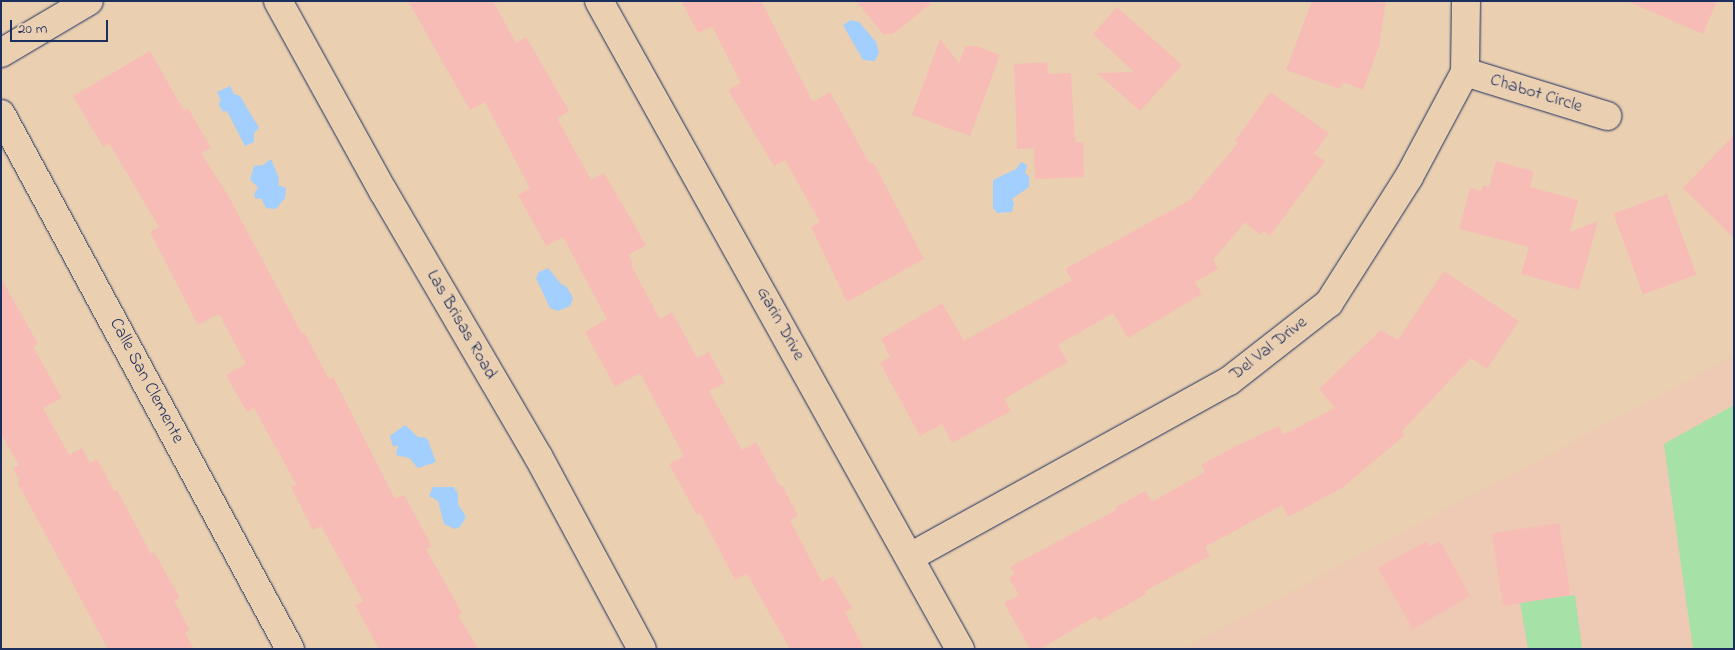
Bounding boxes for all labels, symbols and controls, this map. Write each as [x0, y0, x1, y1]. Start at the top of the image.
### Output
scale bar [12, 10, 110, 42]
text: 20 m [18, 18, 47, 40]
street label: Chabot Circle [1487, 70, 1585, 118]
street label: Las Brisas Road [421, 266, 501, 384]
street label: Garin Drive [751, 283, 809, 365]
street label: Del Val Drive [1226, 312, 1312, 386]
street label: Calle San Clemente [104, 315, 188, 447]

